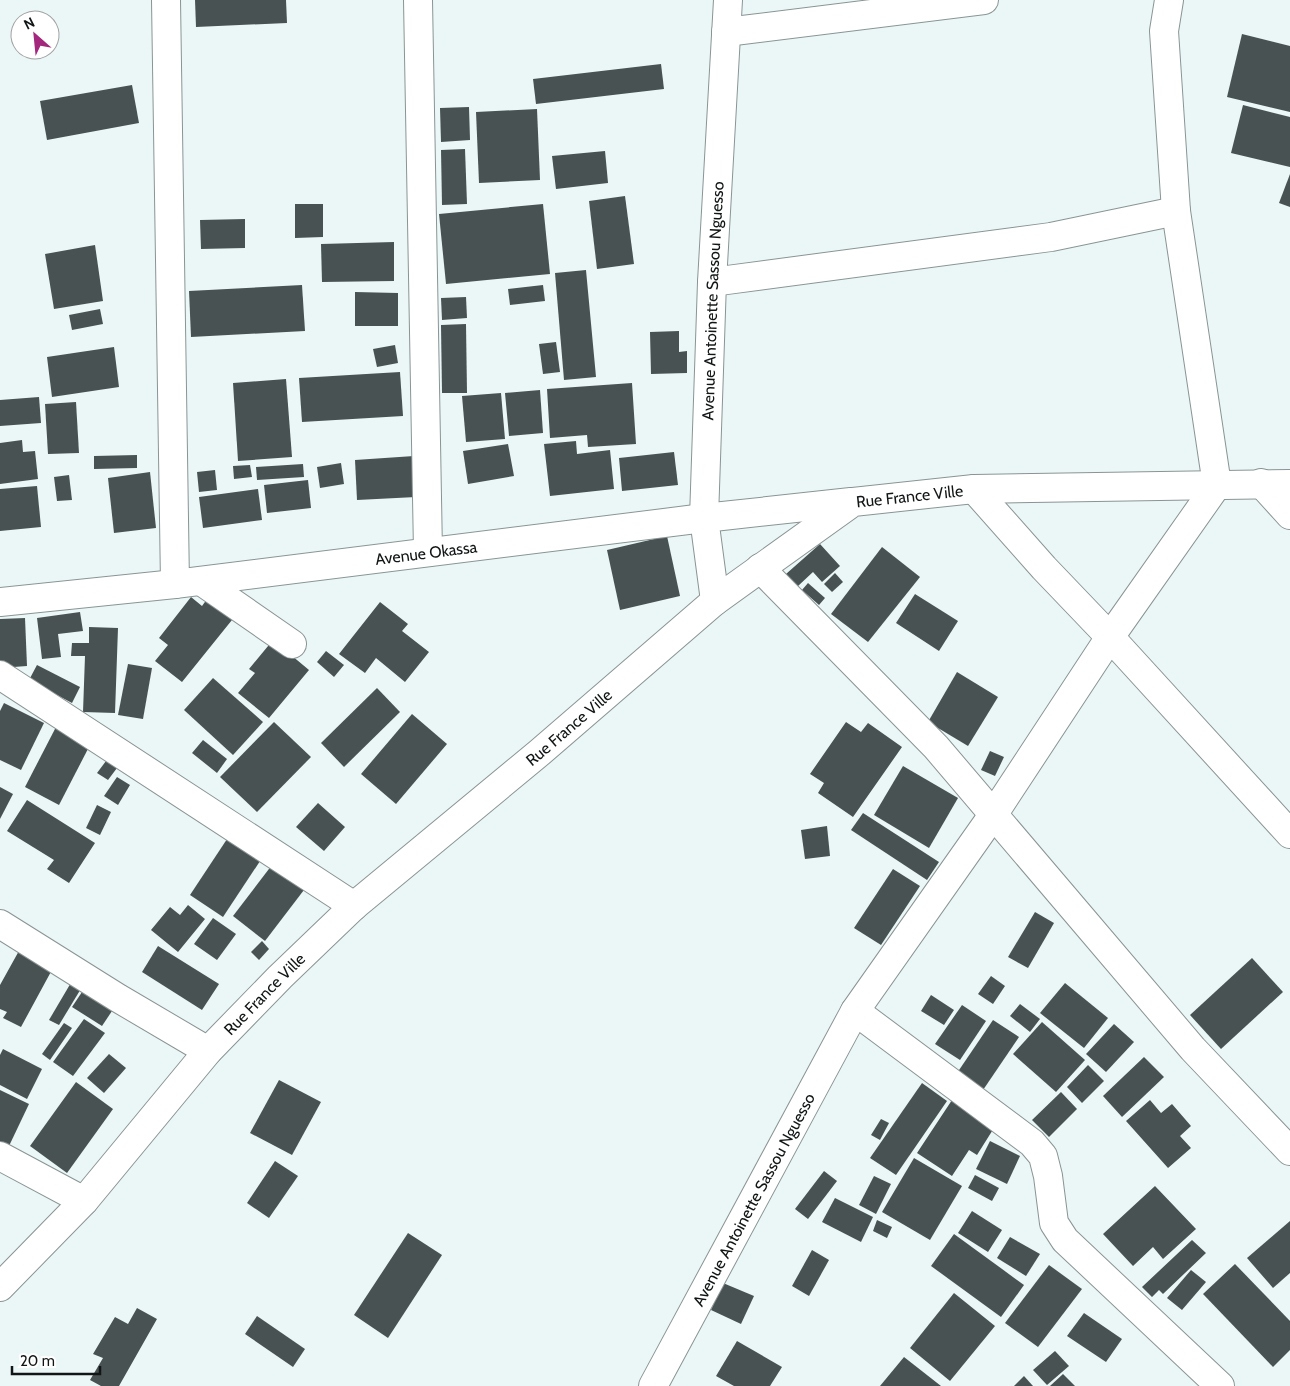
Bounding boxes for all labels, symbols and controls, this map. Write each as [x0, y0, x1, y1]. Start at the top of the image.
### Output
north arrow [10, 10, 60, 60]
text: N [21, 13, 38, 34]
street label: Avenue Antoinette Sassou Nguesso [698, 181, 728, 421]
street label: Rue France Ville [855, 481, 964, 512]
street label: Avenue Okassa [374, 537, 478, 569]
street label: Rue France Ville [522, 685, 616, 770]
street label: Rue France Ville [220, 949, 309, 1039]
street label: Avenue Antoinette Sassou Nguesso [689, 1090, 819, 1309]
scale bar [12, 1344, 100, 1376]
text: 20 m [20, 1352, 55, 1370]

